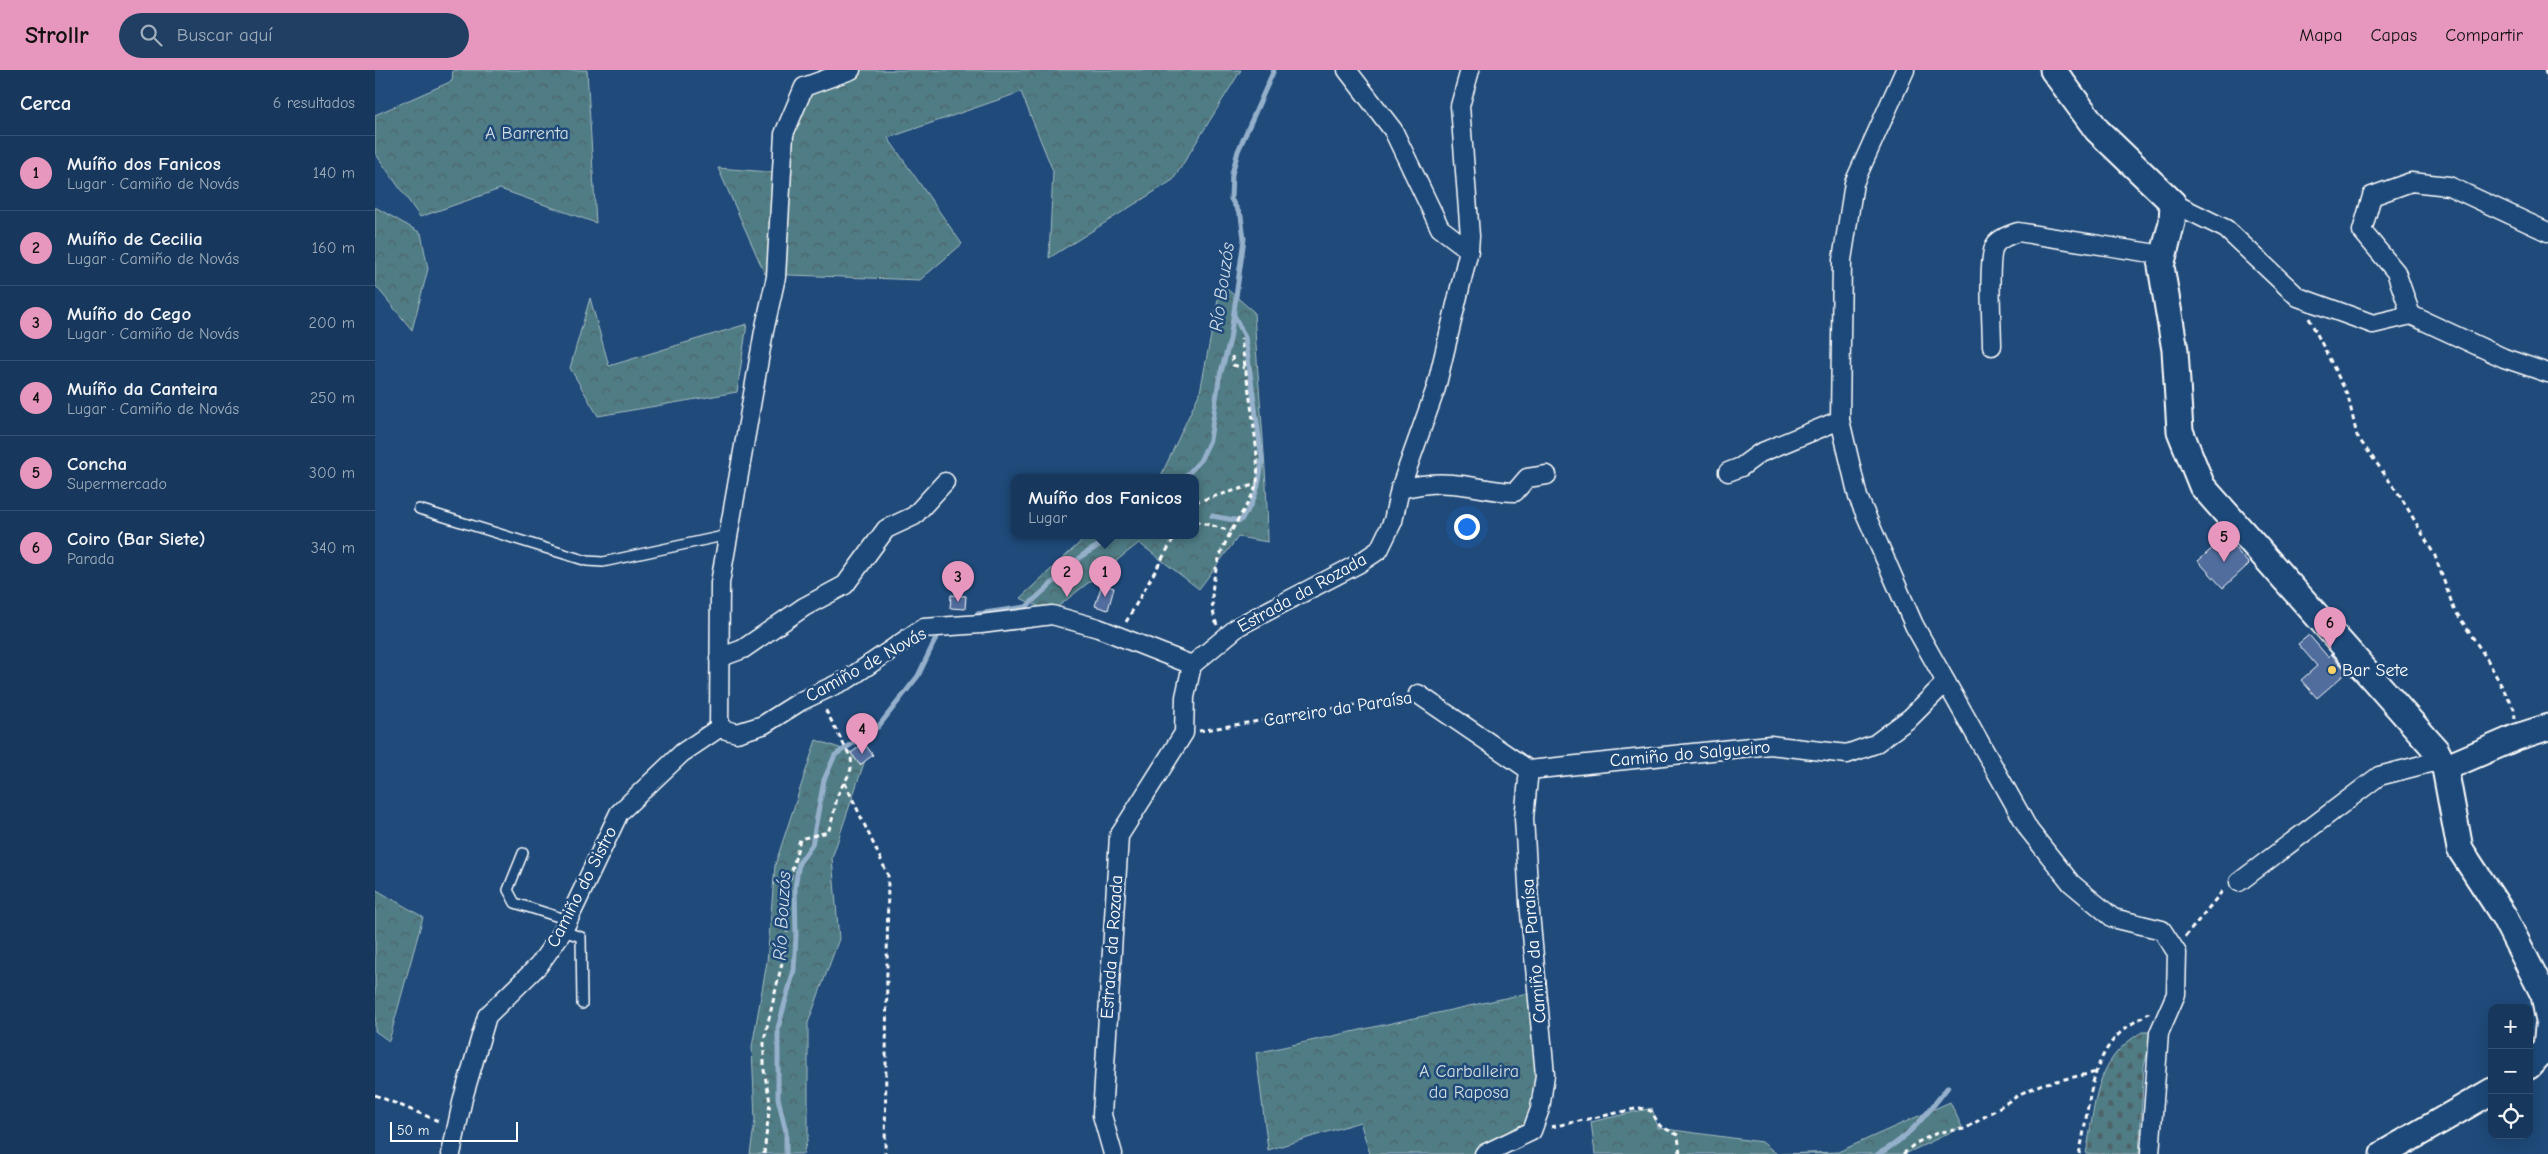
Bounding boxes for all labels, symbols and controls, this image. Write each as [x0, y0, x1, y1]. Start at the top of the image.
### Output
search box [119, 13, 469, 58]
text: Strollr [25, 21, 89, 49]
icon: search [137, 21, 165, 49]
text: Buscar aquí [177, 24, 273, 46]
text: Mapa [2299, 25, 2342, 46]
text: Capas [2370, 25, 2417, 46]
text: Compartir [2445, 25, 2523, 46]
text: Cerca [20, 91, 71, 115]
text: 6 resultados [273, 94, 355, 112]
park label: A Barrenta [485, 123, 569, 144]
text: Muíño dos Fanicos [67, 153, 221, 175]
text: 1 [33, 164, 39, 182]
text: 140 m [313, 164, 355, 182]
text: Lugar · Camiño de Novás [67, 175, 239, 193]
text: Muíño de Cecilia [67, 228, 203, 250]
text: 2 [32, 239, 40, 257]
text: 160 m [312, 239, 355, 257]
water label: Río Bouzós [1205, 241, 1239, 333]
text: Lugar · Camiño de Novás [67, 250, 239, 268]
text: Muíño do Cego [67, 303, 191, 325]
text: 3 [32, 314, 40, 332]
text: 200 m [309, 314, 355, 332]
text: Lugar · Camiño de Novás [67, 325, 239, 343]
text: Muíño da Canteira [67, 378, 218, 400]
text: 4 [32, 389, 40, 407]
text: 250 m [310, 389, 355, 407]
text: Lugar · Camiño de Novás [67, 400, 239, 418]
text: Concha [67, 453, 127, 475]
text: 5 [32, 464, 40, 482]
text: 300 m [309, 464, 355, 482]
popup [1011, 474, 1199, 539]
text: Supermercado [67, 475, 167, 493]
text: Muíño dos Fanicos [1028, 487, 1182, 509]
text: Lugar [1028, 509, 1067, 527]
your location [1454, 514, 1480, 540]
pin: 5 [2208, 521, 2240, 562]
text: Coiro (Bar Siete) [67, 528, 206, 550]
text: 6 [32, 539, 40, 557]
text: 340 m [311, 539, 355, 557]
street label: Estrada da Rozada [1234, 549, 1370, 637]
text: Parada [67, 550, 115, 568]
pin: 2 [1051, 556, 1083, 597]
pin: 1 [1089, 556, 1121, 597]
pin: 3 [942, 561, 974, 602]
pin: 6 [2314, 607, 2346, 648]
street label: Camiño de Novás [802, 623, 930, 707]
place label: Bar Sete [2342, 660, 2408, 681]
marker: Bar Sete [2326, 664, 2338, 676]
street label: Carreiro da Paraísa [1262, 687, 1414, 731]
pin: 4 [846, 713, 878, 754]
street label: Camiño do Salgueiro [1609, 737, 1771, 771]
street label: Camiño do Sistro [542, 823, 622, 951]
water label: Río Bouzós [769, 871, 795, 961]
street label: Estrada da Rozada [1096, 874, 1128, 1020]
street label: Camiño da Paraísa [1517, 878, 1551, 1024]
map controls [2488, 1004, 2533, 1139]
button: + [2488, 1004, 2533, 1049]
button: − [2488, 1049, 2533, 1094]
park label: A Carballeira da Raposa [1419, 1061, 1519, 1103]
button: locate [2488, 1094, 2533, 1139]
scale bar [390, 1119, 517, 1142]
text: 50 m [397, 1122, 429, 1139]

